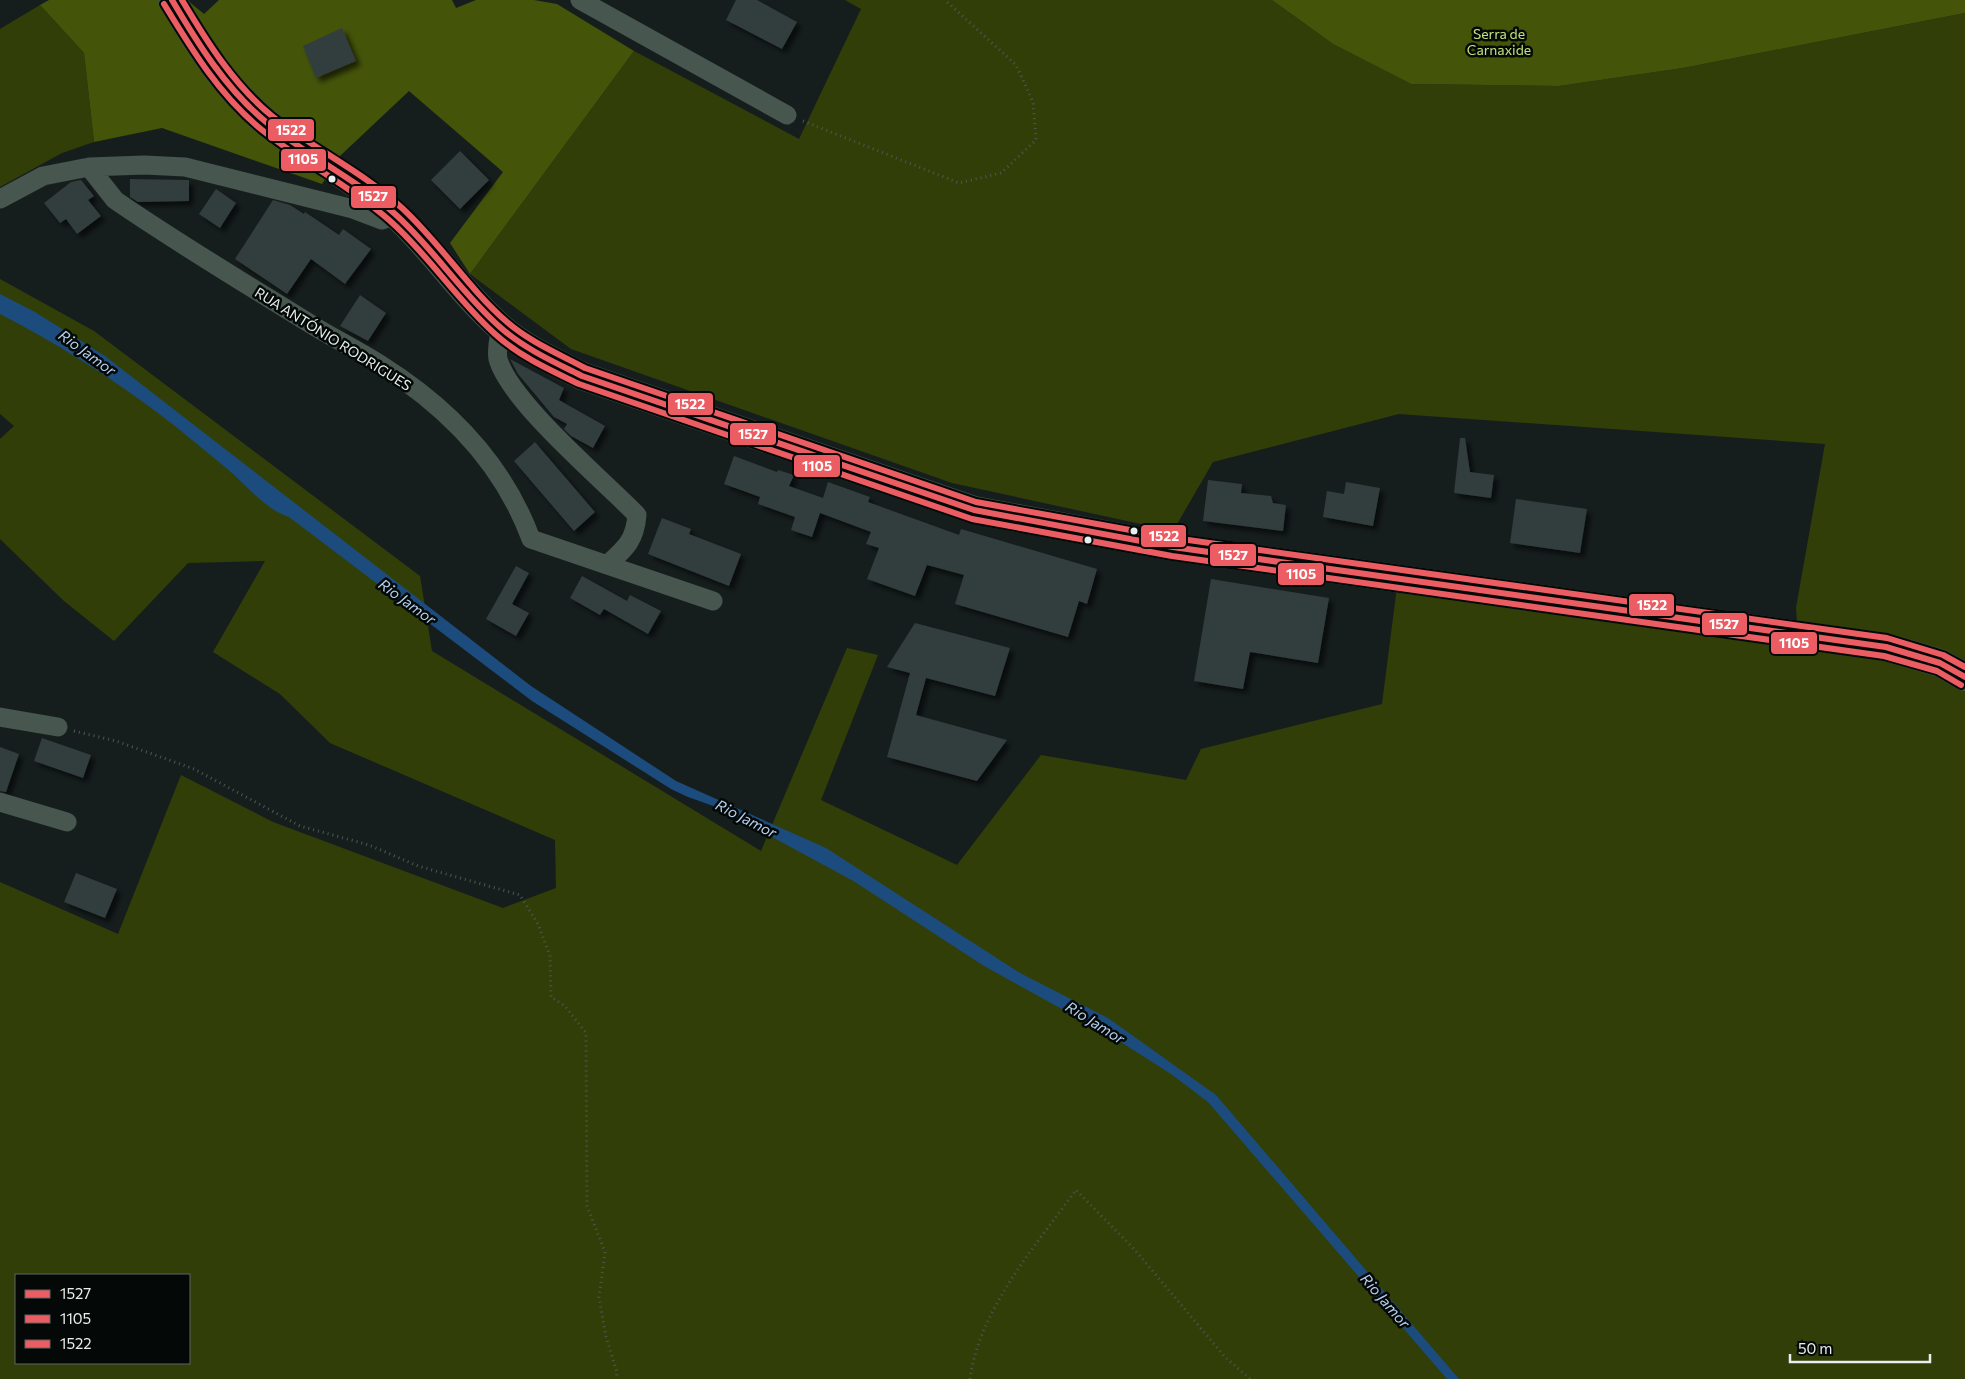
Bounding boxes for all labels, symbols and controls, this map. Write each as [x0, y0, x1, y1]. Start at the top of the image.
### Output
park label: Serra de Carnaxide [1467, 25, 1531, 58]
line badge: 1522 [267, 118, 315, 142]
text: 1522 [276, 121, 306, 138]
line badge: 1105 [280, 148, 327, 172]
text: 1105 [288, 150, 318, 167]
unlabelled marker [327, 174, 337, 184]
line badge: 1527 [350, 185, 397, 209]
text: 1527 [358, 187, 388, 204]
street label: RUA ANTÓNIO RODRIGUES [252, 283, 415, 394]
water label: Rio Jamor [56, 326, 120, 379]
line badge: 1522 [667, 392, 714, 416]
text: 1522 [675, 395, 705, 412]
line badge: 1527 [729, 422, 777, 446]
text: 1527 [738, 425, 768, 442]
line badge: 1105 [793, 454, 841, 478]
text: 1105 [802, 457, 832, 474]
line badge: 1522 [1140, 524, 1187, 548]
unlabelled marker [1129, 526, 1139, 536]
text: 1522 [1149, 527, 1179, 544]
unlabelled marker [1083, 535, 1093, 545]
line badge: 1527 [1209, 543, 1257, 567]
text: 1527 [1218, 546, 1248, 563]
line badge: 1105 [1277, 562, 1325, 586]
text: 1105 [1286, 565, 1316, 582]
water label: Rio Jamor [376, 575, 440, 628]
line badge: 1522 [1628, 593, 1675, 617]
text: 1522 [1637, 596, 1667, 613]
line badge: 1527 [1701, 612, 1748, 636]
text: 1527 [1709, 615, 1739, 632]
line badge: 1105 [1770, 631, 1818, 655]
text: 1105 [1779, 634, 1809, 651]
water label: Rio Jamor [713, 795, 781, 842]
water label: Rio Jamor [1063, 997, 1129, 1048]
water label: Rio Jamor [1357, 1270, 1415, 1332]
legend [15, 1274, 190, 1364]
text: 1527 [60, 1284, 91, 1302]
text: 1105 [60, 1309, 91, 1327]
scale bar [1790, 1332, 1930, 1364]
text: 1522 [60, 1334, 92, 1352]
text: 50 m [1798, 1339, 1832, 1357]

